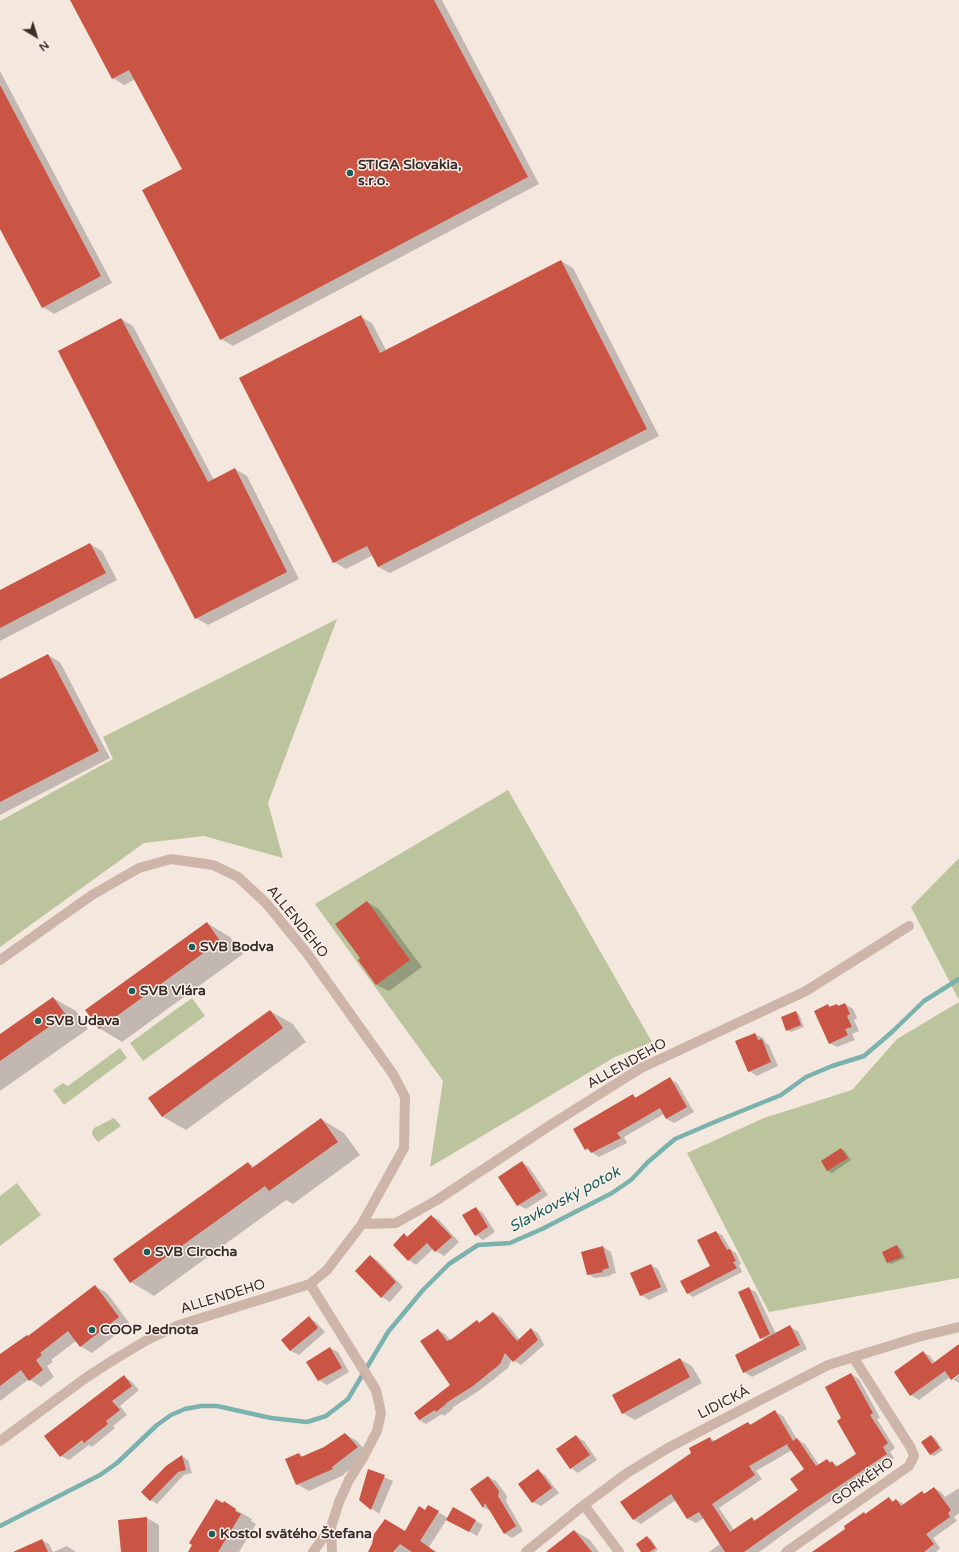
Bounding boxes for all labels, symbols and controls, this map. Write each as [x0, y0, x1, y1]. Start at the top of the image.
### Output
north arrow [16, 16, 56, 56]
text: N [36, 38, 51, 54]
place label: STIGA Slovakia, s.r.o. [358, 157, 462, 190]
marker: STIGA Slovakia, s.r.o. [345, 168, 355, 178]
street label: ALLENDEHO [263, 882, 331, 962]
place label: SVB Bodva [200, 939, 274, 955]
marker: SVB Bodva [187, 942, 197, 952]
place label: SVB Vlára [140, 983, 206, 999]
marker: SVB Vlára [127, 986, 137, 996]
place label: SVB Udava [46, 1013, 120, 1029]
marker: SVB Udava [33, 1016, 43, 1026]
street label: ALLENDEHO [584, 1035, 670, 1093]
water label: Slavkovský potok [507, 1163, 623, 1237]
place label: SVB Cirocha [155, 1244, 237, 1260]
marker: SVB Cirocha [142, 1247, 152, 1257]
street label: ALLENDEHO [178, 1276, 268, 1318]
place label: COOP Jednota [100, 1322, 199, 1338]
marker: COOP Jednota [87, 1325, 97, 1335]
street label: LIDICKÁ [695, 1383, 753, 1423]
street label: GORKÉHO [829, 1454, 897, 1510]
place label: Kostol svätého Štefana [220, 1526, 372, 1542]
marker: Kostol svätého Štefana [207, 1529, 217, 1539]

